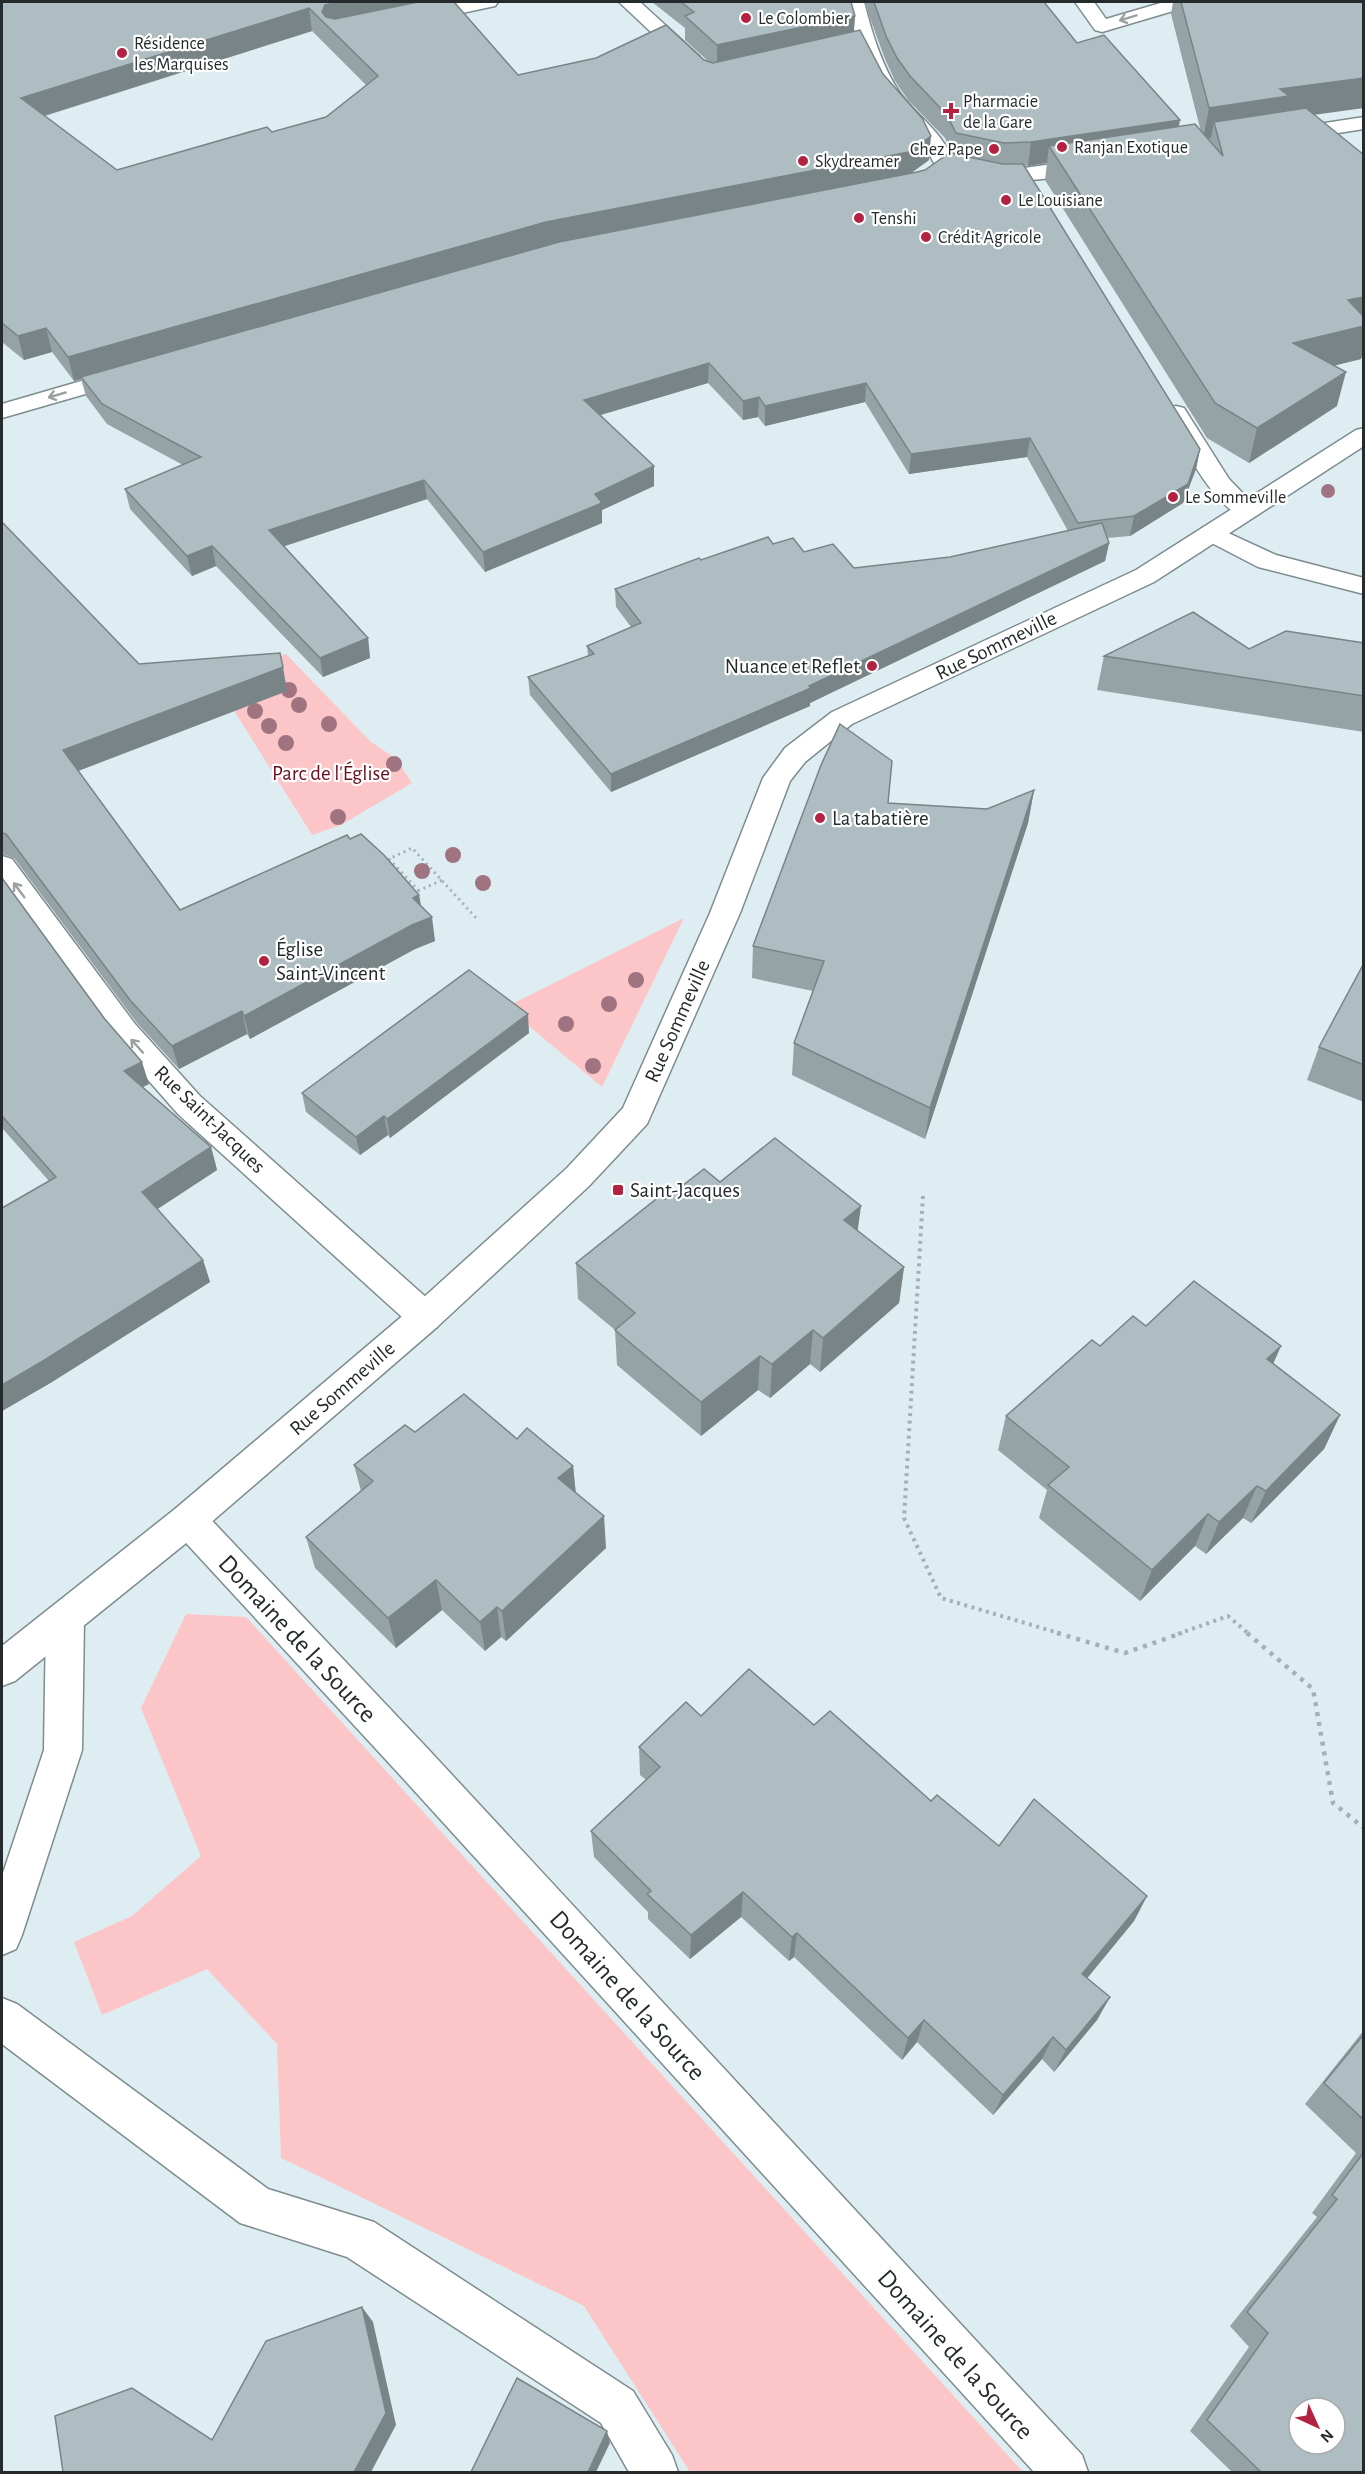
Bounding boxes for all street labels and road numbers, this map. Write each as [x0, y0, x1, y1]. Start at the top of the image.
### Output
street label: Rue Sommeville [932, 607, 1060, 684]
street label: Rue Sommeville [641, 957, 714, 1086]
street label: Rue Saint-Jacques [150, 1061, 269, 1177]
street label: Rue Sommeville [286, 1337, 399, 1440]
street label: Domaine de la Source [213, 1550, 381, 1727]
street label: Domaine de la Source [545, 1906, 710, 2086]
street label: Domaine de la Source [873, 2265, 1038, 2445]

